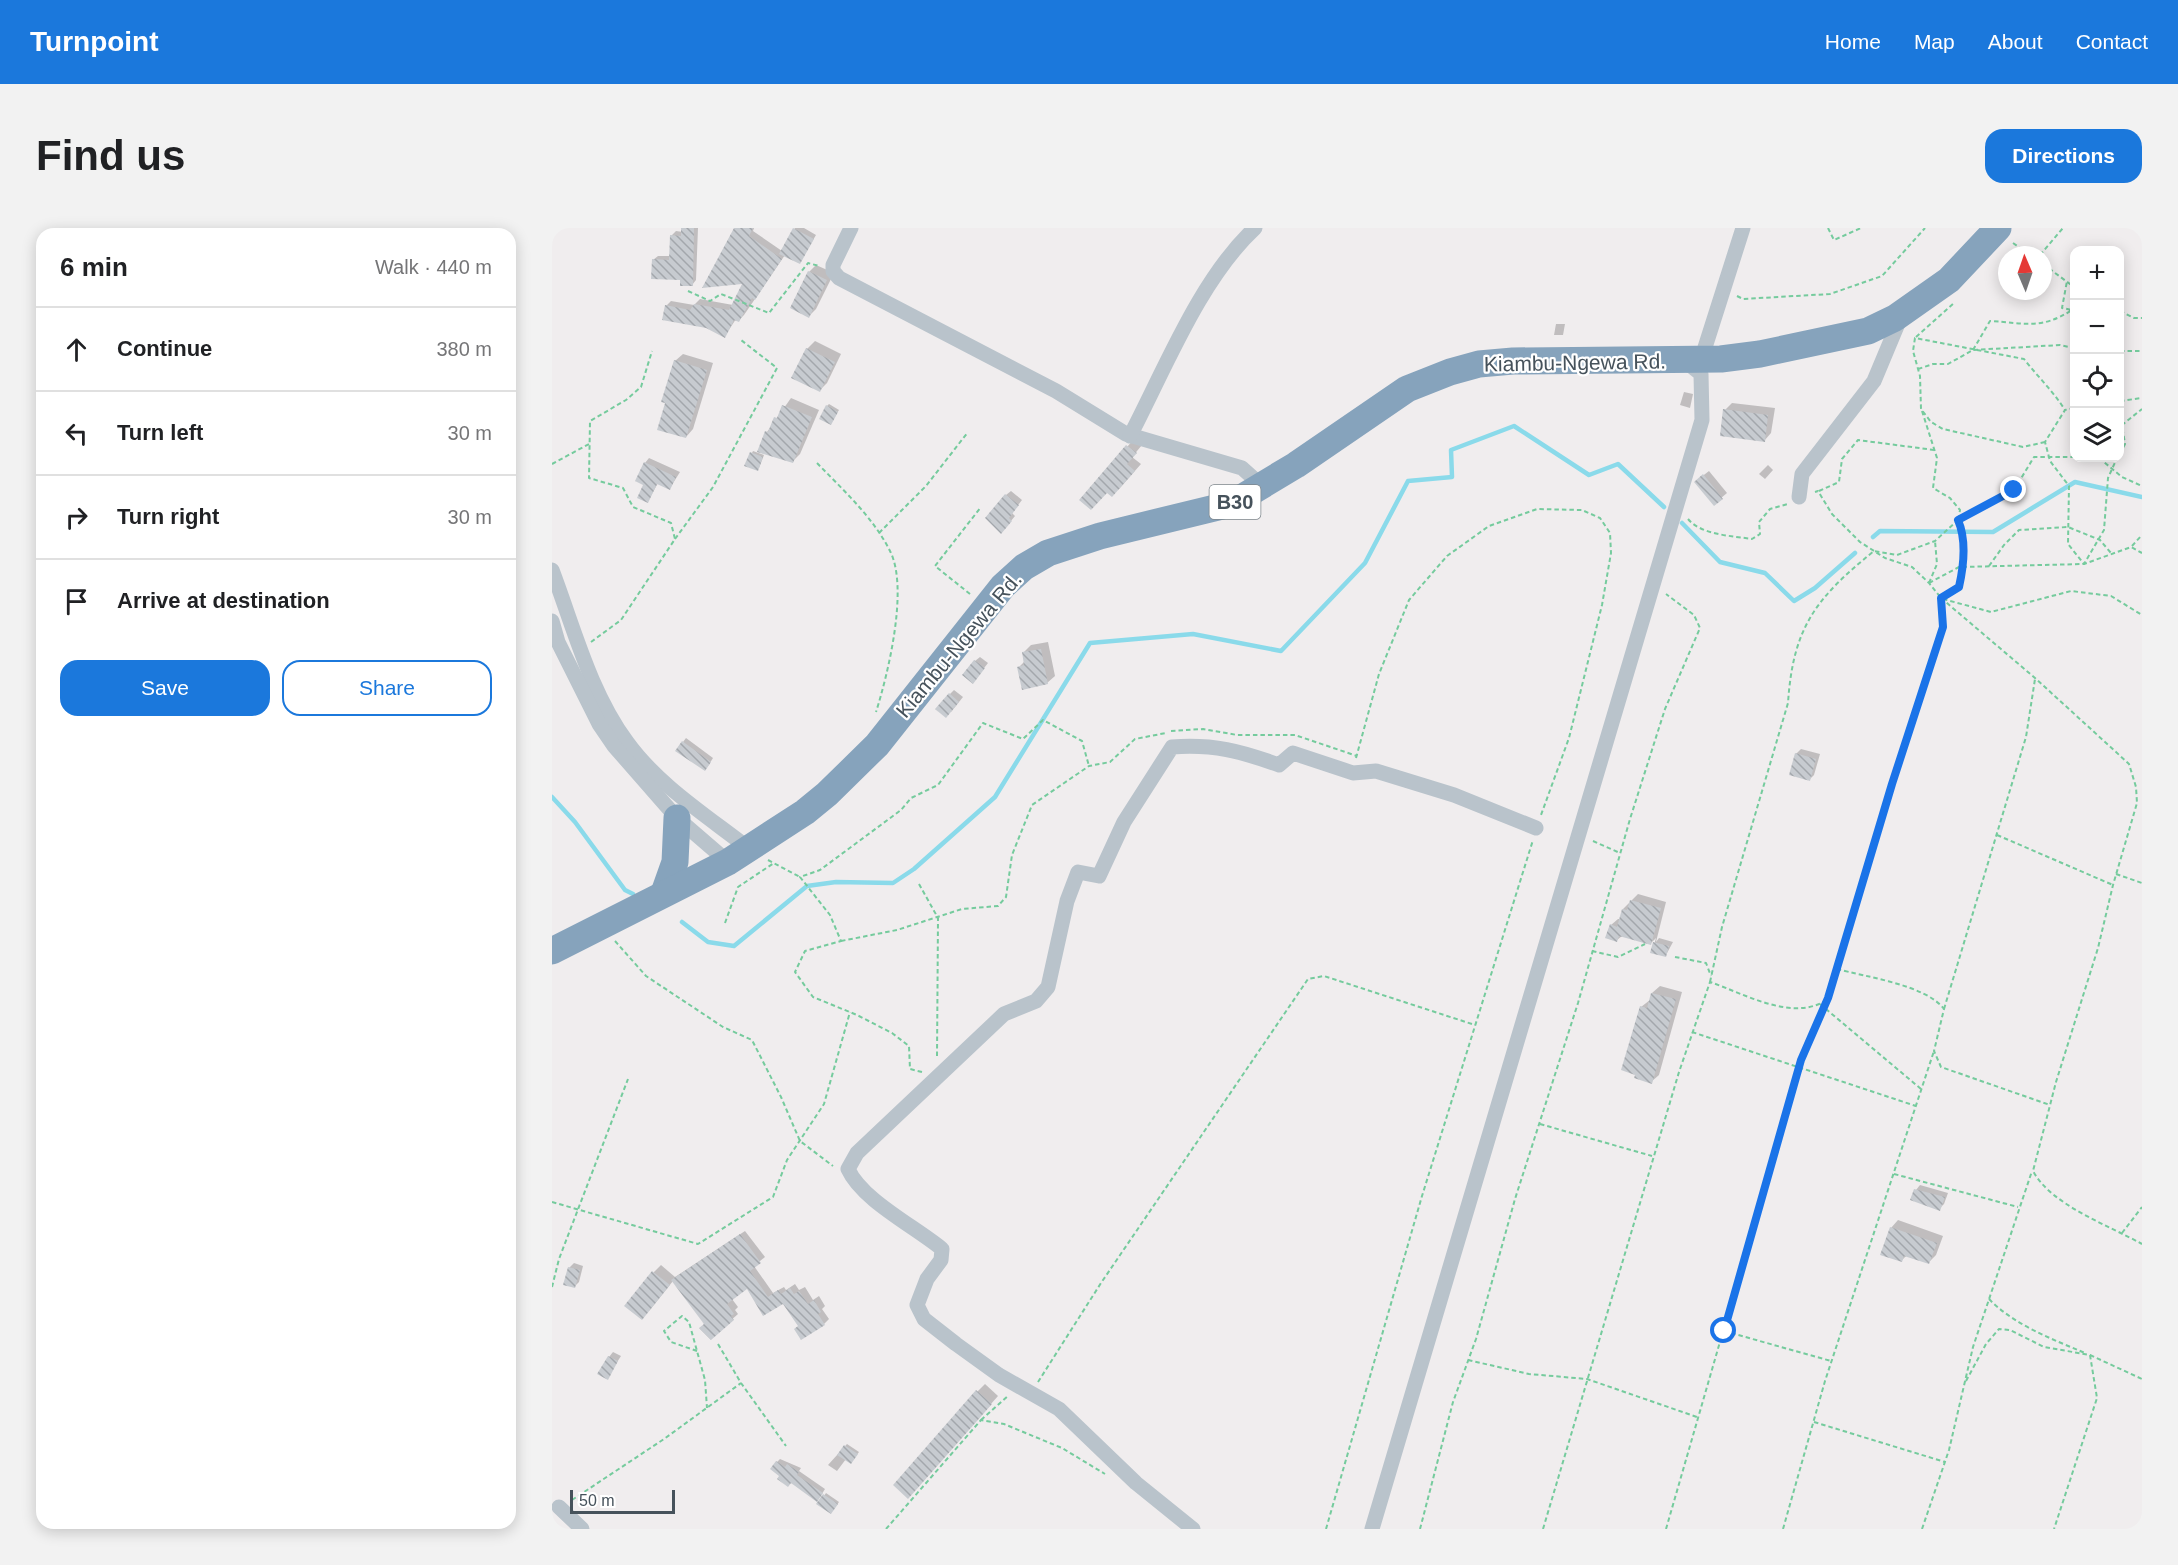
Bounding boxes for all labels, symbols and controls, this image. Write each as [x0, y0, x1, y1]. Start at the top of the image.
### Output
text: Turnpoint [30, 26, 159, 57]
text: Home [1825, 30, 1881, 53]
text: Map [1914, 30, 1955, 53]
text: About [1988, 30, 2043, 53]
text: Contact [2076, 30, 2148, 53]
button: Directions [1985, 129, 2142, 183]
text: Find us [36, 132, 185, 179]
north arrow [1998, 246, 2052, 300]
map controls [2070, 246, 2124, 462]
button: + [2070, 246, 2124, 300]
text: 6 min [60, 252, 128, 282]
text: Walk · 440 m [375, 256, 492, 278]
button: − [2070, 300, 2124, 354]
icon: ahead [60, 333, 93, 366]
text: Continue [117, 336, 212, 361]
text: 380 m [436, 338, 492, 360]
street label: Kiambu-Ngewa Rd. [1484, 349, 1666, 376]
button: locate [2070, 354, 2124, 408]
button: layers [2070, 408, 2124, 462]
icon: left [60, 417, 93, 450]
text: Turn left [117, 420, 203, 445]
text: 30 m [448, 422, 492, 444]
route end [2000, 476, 2026, 502]
road number: B30 [1210, 485, 1260, 519]
icon: right [60, 501, 93, 534]
text: Turn right [117, 504, 219, 529]
text: 30 m [448, 506, 492, 528]
street label: Kiambu-Ngewa Rd. [891, 568, 1026, 722]
icon: arrive [60, 585, 93, 618]
text: Arrive at destination [117, 588, 330, 613]
button: Save [60, 660, 270, 716]
button: Share [282, 660, 492, 716]
route start [1710, 1317, 1736, 1343]
scale bar [570, 1487, 675, 1514]
text: 50 m [579, 1492, 615, 1509]

